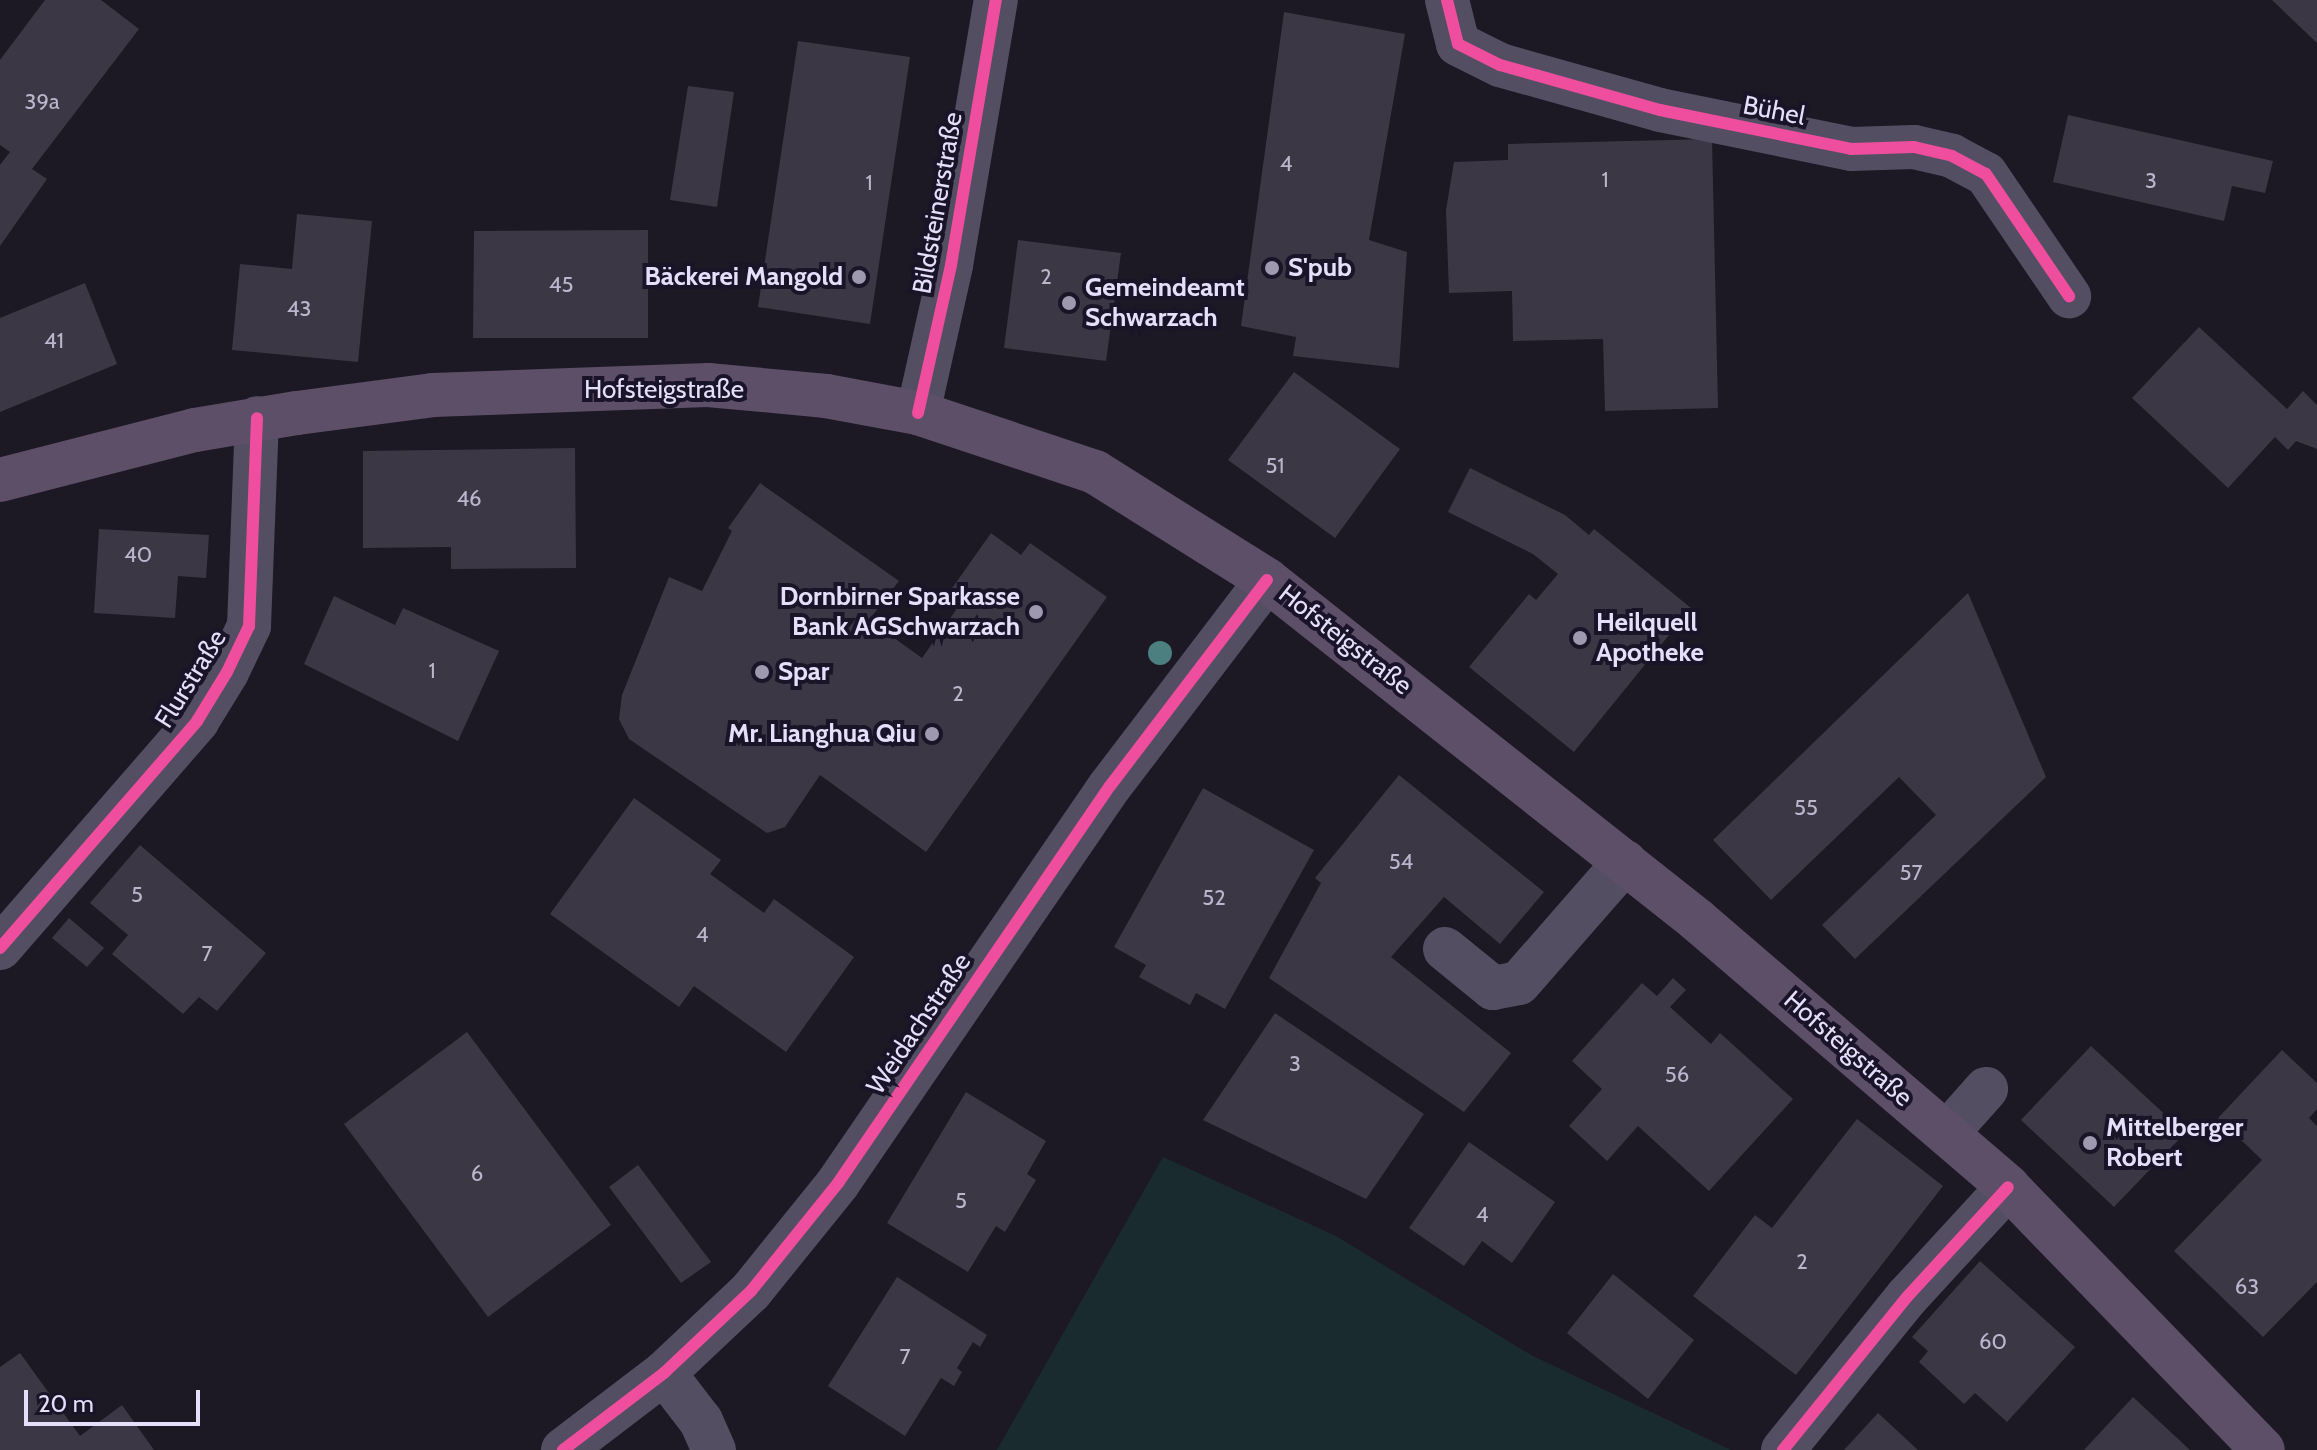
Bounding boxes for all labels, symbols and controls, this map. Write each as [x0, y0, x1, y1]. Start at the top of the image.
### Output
house number: 39a [25, 89, 59, 115]
street label: Bühel [1740, 90, 1808, 132]
street label: Bildsteinerstraße [907, 110, 969, 296]
house number: 4 [1280, 151, 1292, 177]
house number: 1 [1601, 167, 1609, 193]
house number: 3 [2145, 168, 2157, 194]
house number: 1 [865, 170, 873, 196]
place label: S'pub [1288, 252, 1352, 284]
marker: S'pub [1263, 259, 1281, 277]
place label: Bäckerei Mangold [645, 261, 843, 293]
house number: 2 [1040, 264, 1052, 290]
marker: Bäckerei Mangold [850, 268, 868, 286]
house number: 45 [549, 272, 573, 298]
place label: Gemeindeamt Schwarzach [1085, 272, 1245, 334]
marker: Gemeindeamt Schwarzach [1060, 294, 1078, 312]
house number: 43 [287, 296, 311, 322]
house number: 41 [44, 328, 64, 354]
street label: Hofsteigstraße [584, 374, 744, 406]
house number: 51 [1265, 453, 1285, 479]
house number: 46 [456, 486, 482, 512]
house number: 40 [124, 542, 152, 568]
street label: Hofsteigstraße [1272, 578, 1418, 702]
place label: Dornbirner Sparkasse Bank AGSchwarzach [780, 581, 1020, 642]
marker: Dornbirner Sparkasse Bank AGSchwarzach [1027, 603, 1045, 621]
place label: Heilquell Apotheke [1596, 607, 1704, 668]
street label: Flurstraße [149, 624, 233, 734]
marker: Heilquell Apotheke [1571, 629, 1589, 647]
place label: Spar [778, 656, 829, 688]
house number: 1 [428, 658, 436, 684]
marker: Spar [753, 663, 771, 681]
house number: 2 [952, 681, 964, 707]
place label: Mr. Lianghua Qiu [728, 718, 916, 750]
marker: Mr. Lianghua Qiu [923, 725, 941, 743]
house number: 55 [1794, 795, 1818, 821]
house number: 54 [1389, 849, 1413, 875]
house number: 57 [1900, 860, 1922, 886]
house number: 5 [131, 882, 143, 908]
house number: 52 [1202, 885, 1226, 911]
house number: 4 [696, 922, 708, 948]
house number: 7 [201, 941, 213, 967]
street label: Weidachstraße [860, 948, 978, 1100]
street label: Hofsteigstraße [1777, 985, 1919, 1113]
house number: 3 [1289, 1051, 1301, 1077]
house number: 56 [1665, 1062, 1689, 1088]
place label: Mittelberger Robert [2106, 1112, 2243, 1174]
marker: Mittelberger Robert [2081, 1134, 2099, 1152]
house number: 6 [471, 1161, 483, 1187]
house number: 5 [955, 1188, 967, 1214]
house number: 4 [1476, 1202, 1488, 1228]
house number: 2 [1796, 1249, 1808, 1275]
house number: 63 [2235, 1274, 2259, 1300]
house number: 60 [1979, 1329, 2007, 1355]
house number: 7 [899, 1344, 911, 1370]
scale bar [28, 1374, 204, 1424]
text: 20 m [38, 1389, 94, 1418]

